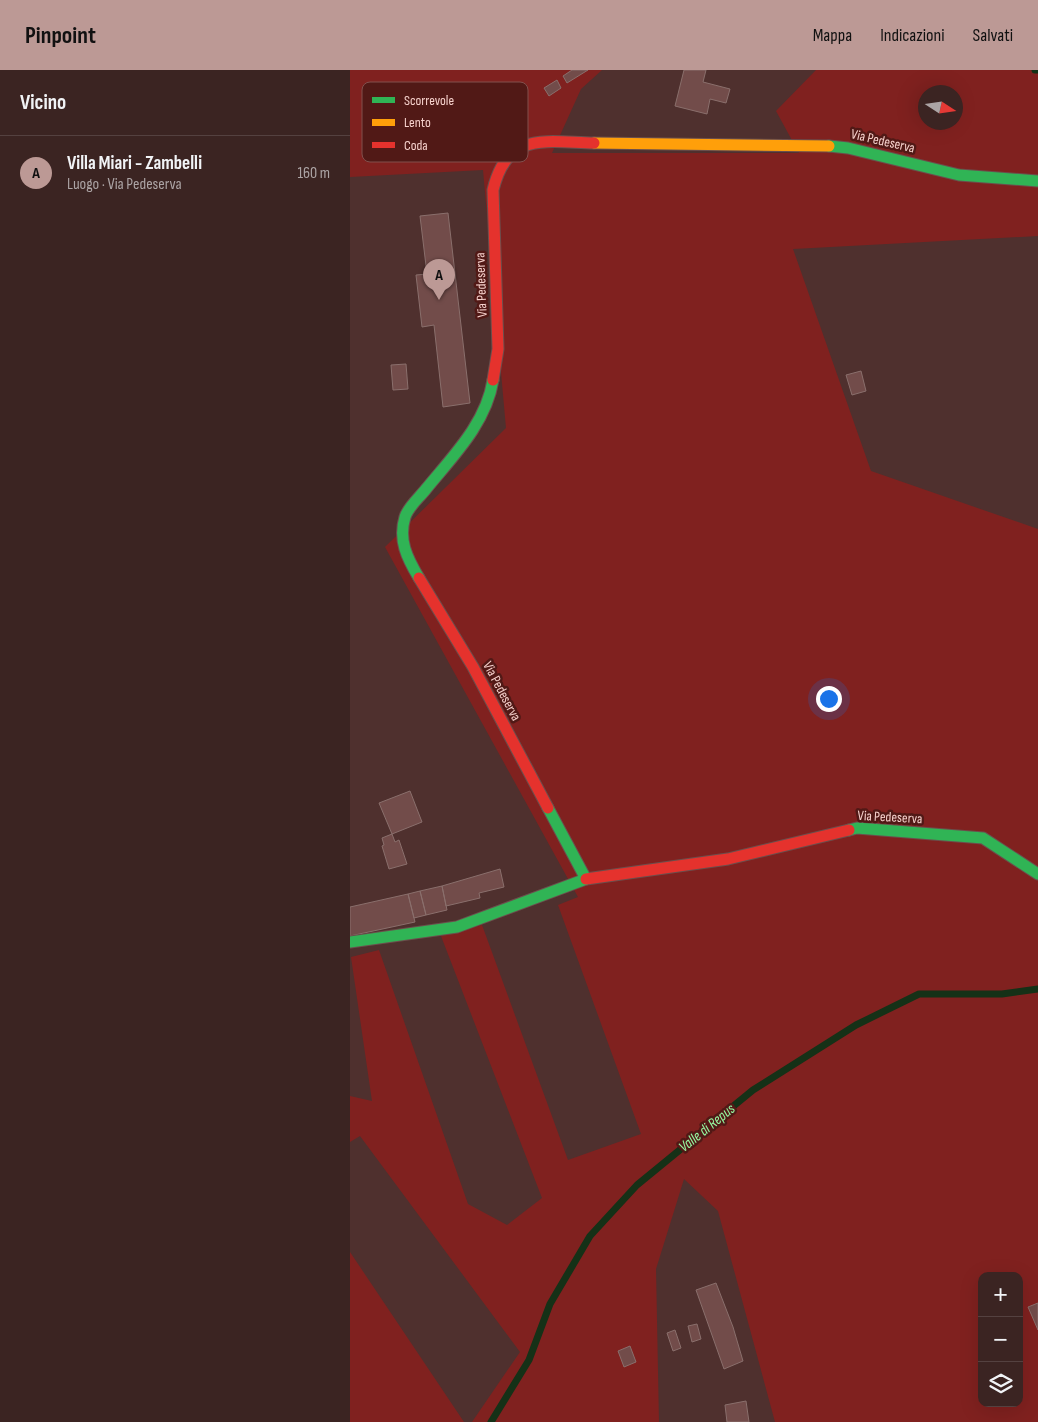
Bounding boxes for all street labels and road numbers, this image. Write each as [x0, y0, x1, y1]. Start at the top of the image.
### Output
street label: Via Pedeserva [849, 125, 917, 157]
street label: Via Pedeserva [471, 252, 491, 318]
street label: Via Pedeserva [479, 658, 525, 724]
street label: Via Pedeserva [857, 807, 923, 827]

